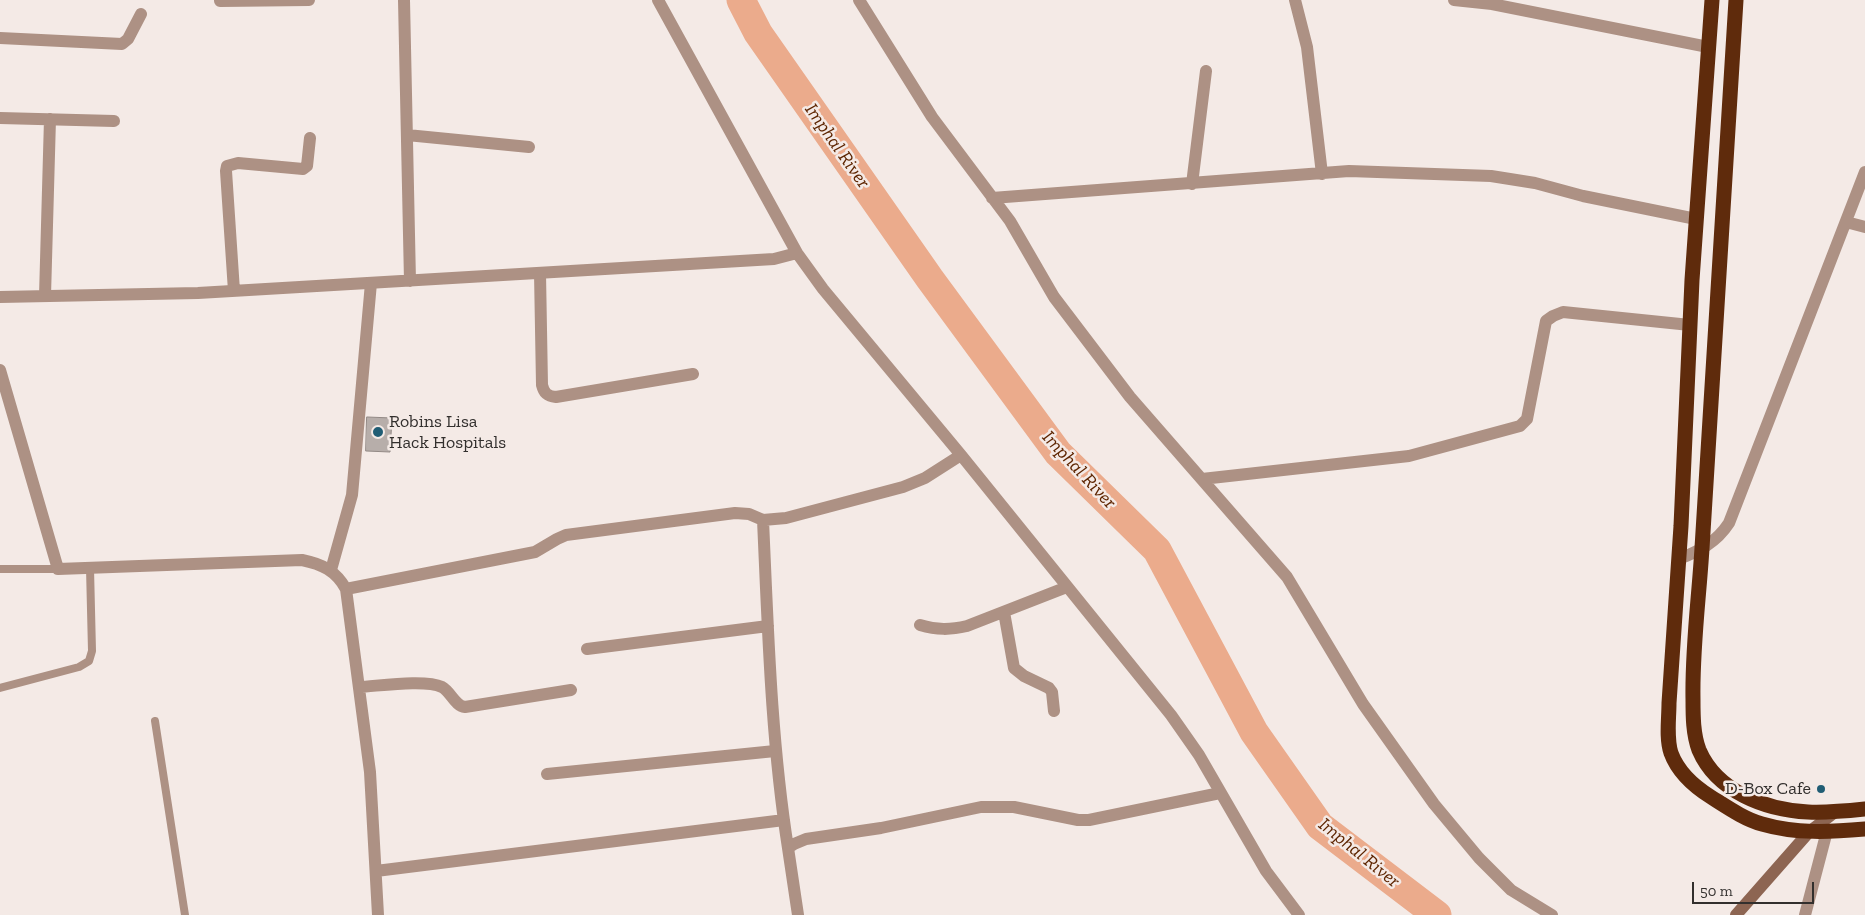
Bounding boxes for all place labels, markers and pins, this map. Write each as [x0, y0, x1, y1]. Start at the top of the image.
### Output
place label: Robins Lisa Hack Hospitals [389, 411, 506, 454]
marker: Robins Lisa Hack Hospitals [371, 425, 385, 439]
place label: D-Box Cafe [1725, 778, 1811, 800]
marker: D-Box Cafe [1815, 783, 1827, 795]

